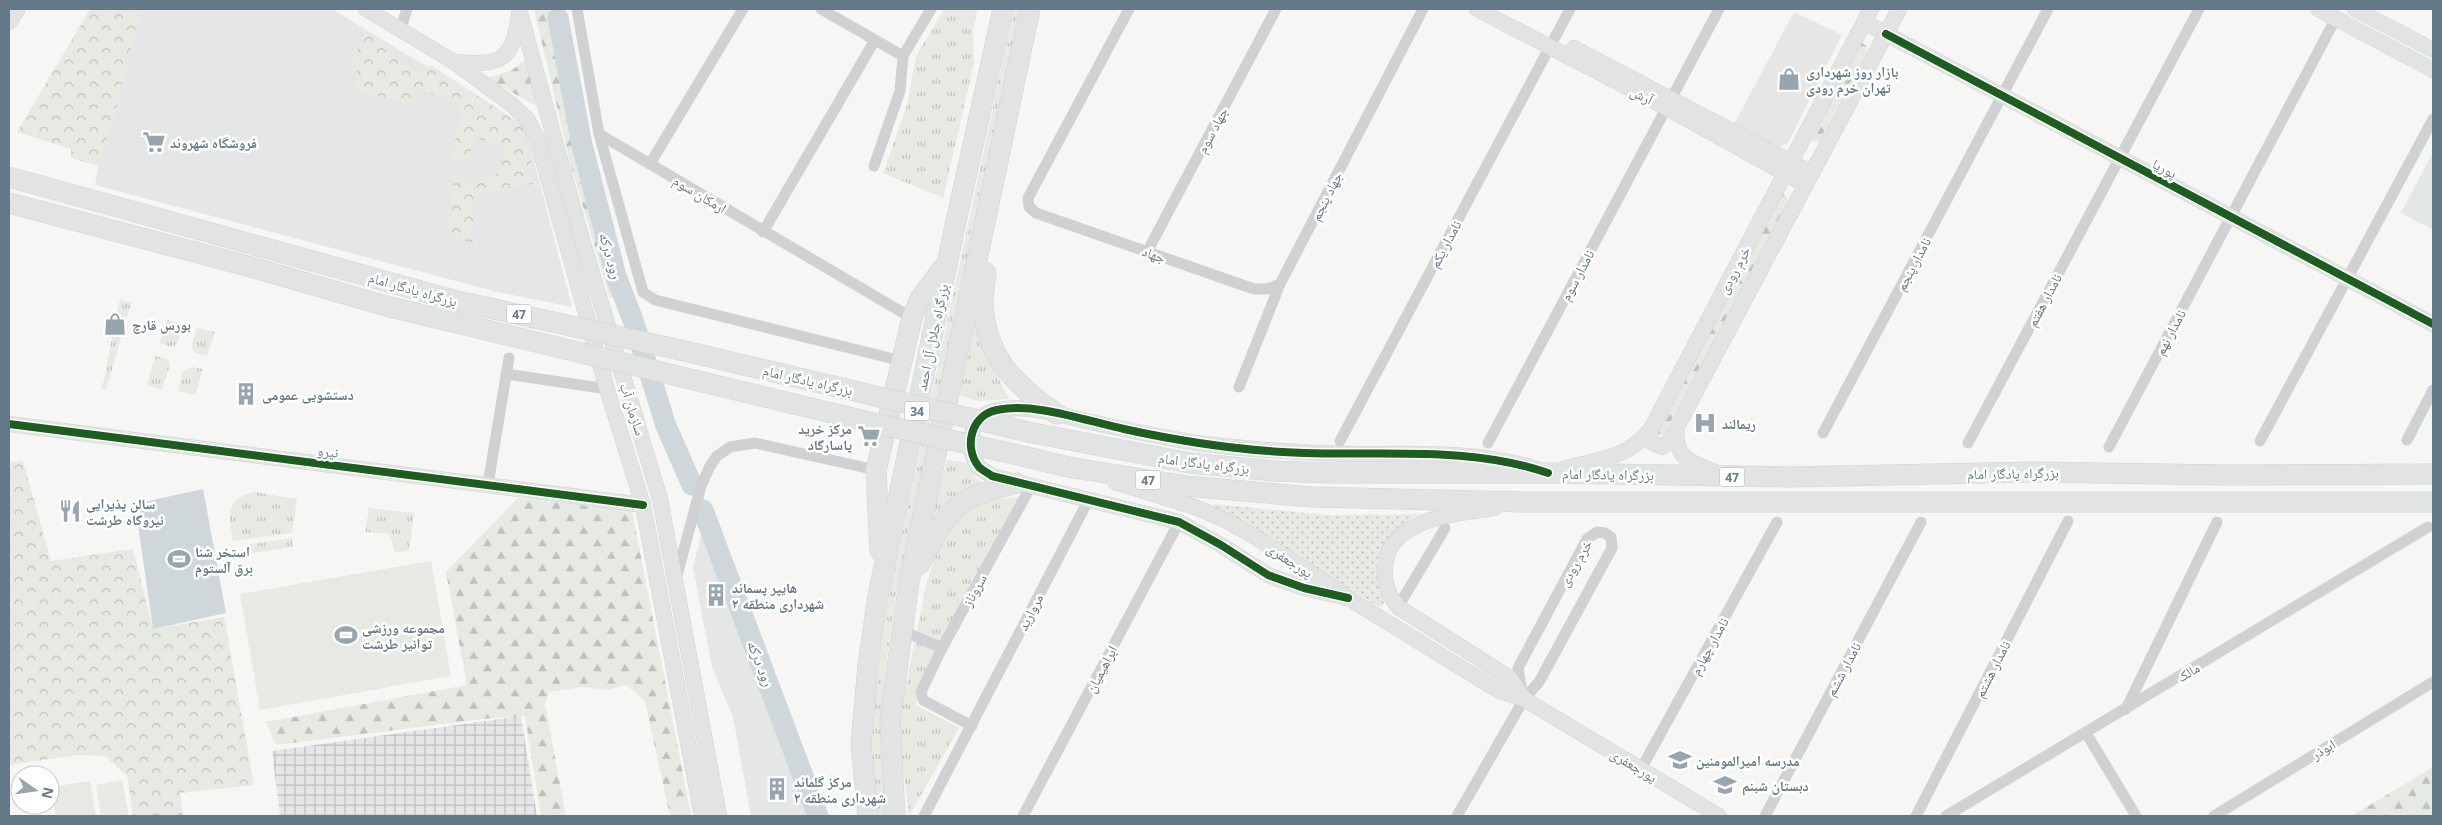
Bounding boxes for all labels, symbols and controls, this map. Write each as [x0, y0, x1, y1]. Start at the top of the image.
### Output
place label: بازار روز شهرداری تهران خرم رودی [1806, 62, 1898, 98]
shop icon: بازار روز شهرداری تهران خرم رودی [1776, 66, 1802, 92]
street label: آرش [1627, 81, 1657, 109]
street label: جهاد سوم [1192, 103, 1233, 157]
supermarket icon: فروشگاه شهروند [141, 129, 167, 155]
place label: فروشگاه شهروند [170, 133, 257, 152]
street label: پوریا [2149, 154, 2181, 182]
street label: جهاد پنجم [1306, 168, 1347, 224]
street label: ارمکان سوم [669, 171, 730, 218]
street label: نامدار یکم [1425, 217, 1466, 272]
water label: رود درکه [595, 229, 627, 281]
street label: نامدار پنجم [1891, 234, 1936, 295]
street label: جهاد [1140, 241, 1168, 267]
street label: خرم رودی [1714, 243, 1755, 298]
street label: نامدار سوم [1556, 246, 1599, 304]
street label: بزرگراه یادگار امام [366, 267, 460, 312]
street label: نامدار هفتم [2022, 270, 2067, 330]
street label: بزرگراه جلال آل احمد [911, 282, 953, 392]
road number: 47 [506, 304, 532, 324]
street label: نامدار نهم [2150, 306, 2191, 359]
shop icon: بورس قارچ [102, 311, 128, 337]
place label: بورس قارچ [132, 315, 191, 334]
street label: بزرگراه یادگار امام [761, 360, 855, 401]
street label: سازمان آب [616, 380, 650, 438]
building icon: دستشویی عمومی [233, 381, 259, 407]
place label: دستشویی عمومی [262, 385, 354, 404]
road number: 34 [904, 402, 930, 421]
hospital icon: ریمالند [1692, 410, 1718, 436]
place label: ریمالند [1722, 414, 1756, 433]
place label: مرکز خرید پاسارگاد [798, 419, 852, 454]
supermarket icon: مرکز خرید پاسارگاد [856, 423, 882, 449]
street label: نیرو [316, 440, 340, 462]
street label: بزرگراه یادگار امام [1157, 448, 1251, 479]
street label: بزرگراه یادگار امام [1967, 463, 2059, 484]
street label: بزرگراه یادگار امام [1562, 464, 1654, 485]
road number: 47 [1720, 468, 1744, 487]
road number: 47 [1136, 470, 1160, 490]
place label: سالن پذیرایی نیروگاه طرشت [86, 494, 164, 529]
restaurant icon: سالن پذیرایی نیروگاه طرشت [57, 498, 83, 524]
street label: خرم‌ رودی [1554, 536, 1597, 591]
street label: پورجعفری [1263, 538, 1317, 582]
place label: استخر شنا برق آلستوم [195, 542, 253, 578]
sports icon: استخر شنا برق آلستوم [166, 546, 192, 572]
street label: سروناز [957, 570, 991, 610]
place label: هایپر پسماند شهرداری منطقه ۲ [732, 578, 824, 613]
building icon: هایپر پسماند شهرداری منطقه ۲ [703, 582, 729, 608]
street label: مروارید [1013, 590, 1047, 634]
street label: نامدار چهارم [1685, 614, 1733, 679]
place label: مجموعه ورزشی توانیر طرشت [362, 618, 445, 653]
sports icon: مجموعه ورزشی توانیر طرشت [333, 622, 359, 648]
water label: رود درکه [743, 637, 779, 689]
street label: نامدار هشتم [1970, 637, 2015, 701]
street label: نامدار ششم [1821, 639, 1866, 700]
street label: ابراهیمیان [1081, 642, 1121, 696]
street label: مالک [2173, 658, 2203, 686]
street label: ابوذر [2307, 734, 2339, 764]
street label: پورجعفری [1607, 744, 1661, 787]
school or university icon: مدرسه امیرالمومنین [1667, 747, 1693, 773]
place label: مدرسه امیرالمومنین [1696, 751, 1800, 770]
north arrow [10, 765, 60, 815]
place label: مرکز گلماند شهرداری منطقه ۲ [794, 772, 886, 807]
school or university icon: دبستان شبنم [1712, 772, 1738, 798]
building icon: مرکز گلماند شهرداری منطقه ۲ [764, 776, 790, 802]
place label: دبستان شبنم [1742, 776, 1809, 796]
text: N [38, 785, 59, 801]

